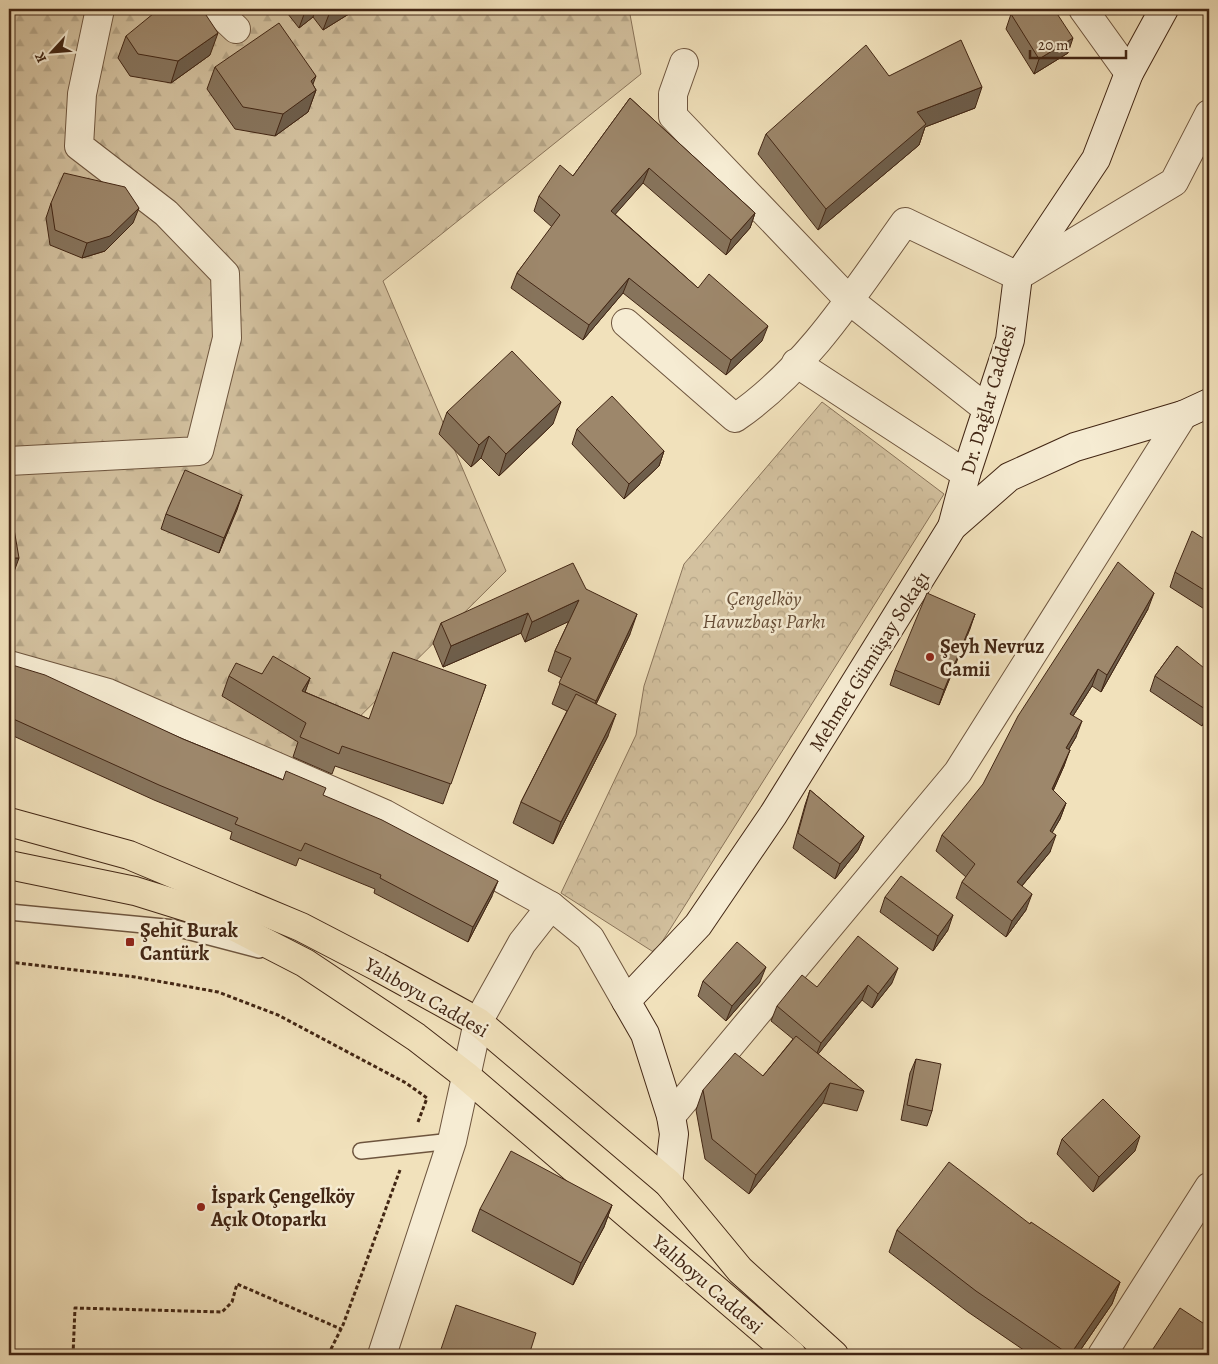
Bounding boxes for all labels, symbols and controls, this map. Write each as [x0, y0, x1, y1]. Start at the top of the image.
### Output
north arrow [28, 28, 78, 78]
scale bar [1030, 28, 1127, 60]
text: 20 m [1038, 35, 1069, 55]
text: K [30, 48, 51, 66]
street label: Dr. Dağlar Caddesi [954, 321, 1023, 477]
street label: Mehmet Gümüşay Sokağı [803, 566, 936, 757]
park label: Çengelköy Havuzbaşı Parkı [702, 585, 826, 635]
place label: Şeyh Nevruz Camii [940, 633, 1044, 683]
marker: Şeyh Nevruz Camii [924, 651, 936, 663]
place label: Şehit Burak Cantürk [140, 917, 239, 967]
marker: Şehit Burak Cantürk [124, 936, 136, 948]
street label: Yalıboyu Caddesi [359, 951, 494, 1044]
place label: İspark Çengelköy Açık Otoparkı [210, 1183, 355, 1233]
marker: İspark Çengelköy Açık Otoparkı [195, 1201, 207, 1213]
street label: Yalıboyu Caddesi [646, 1228, 769, 1340]

